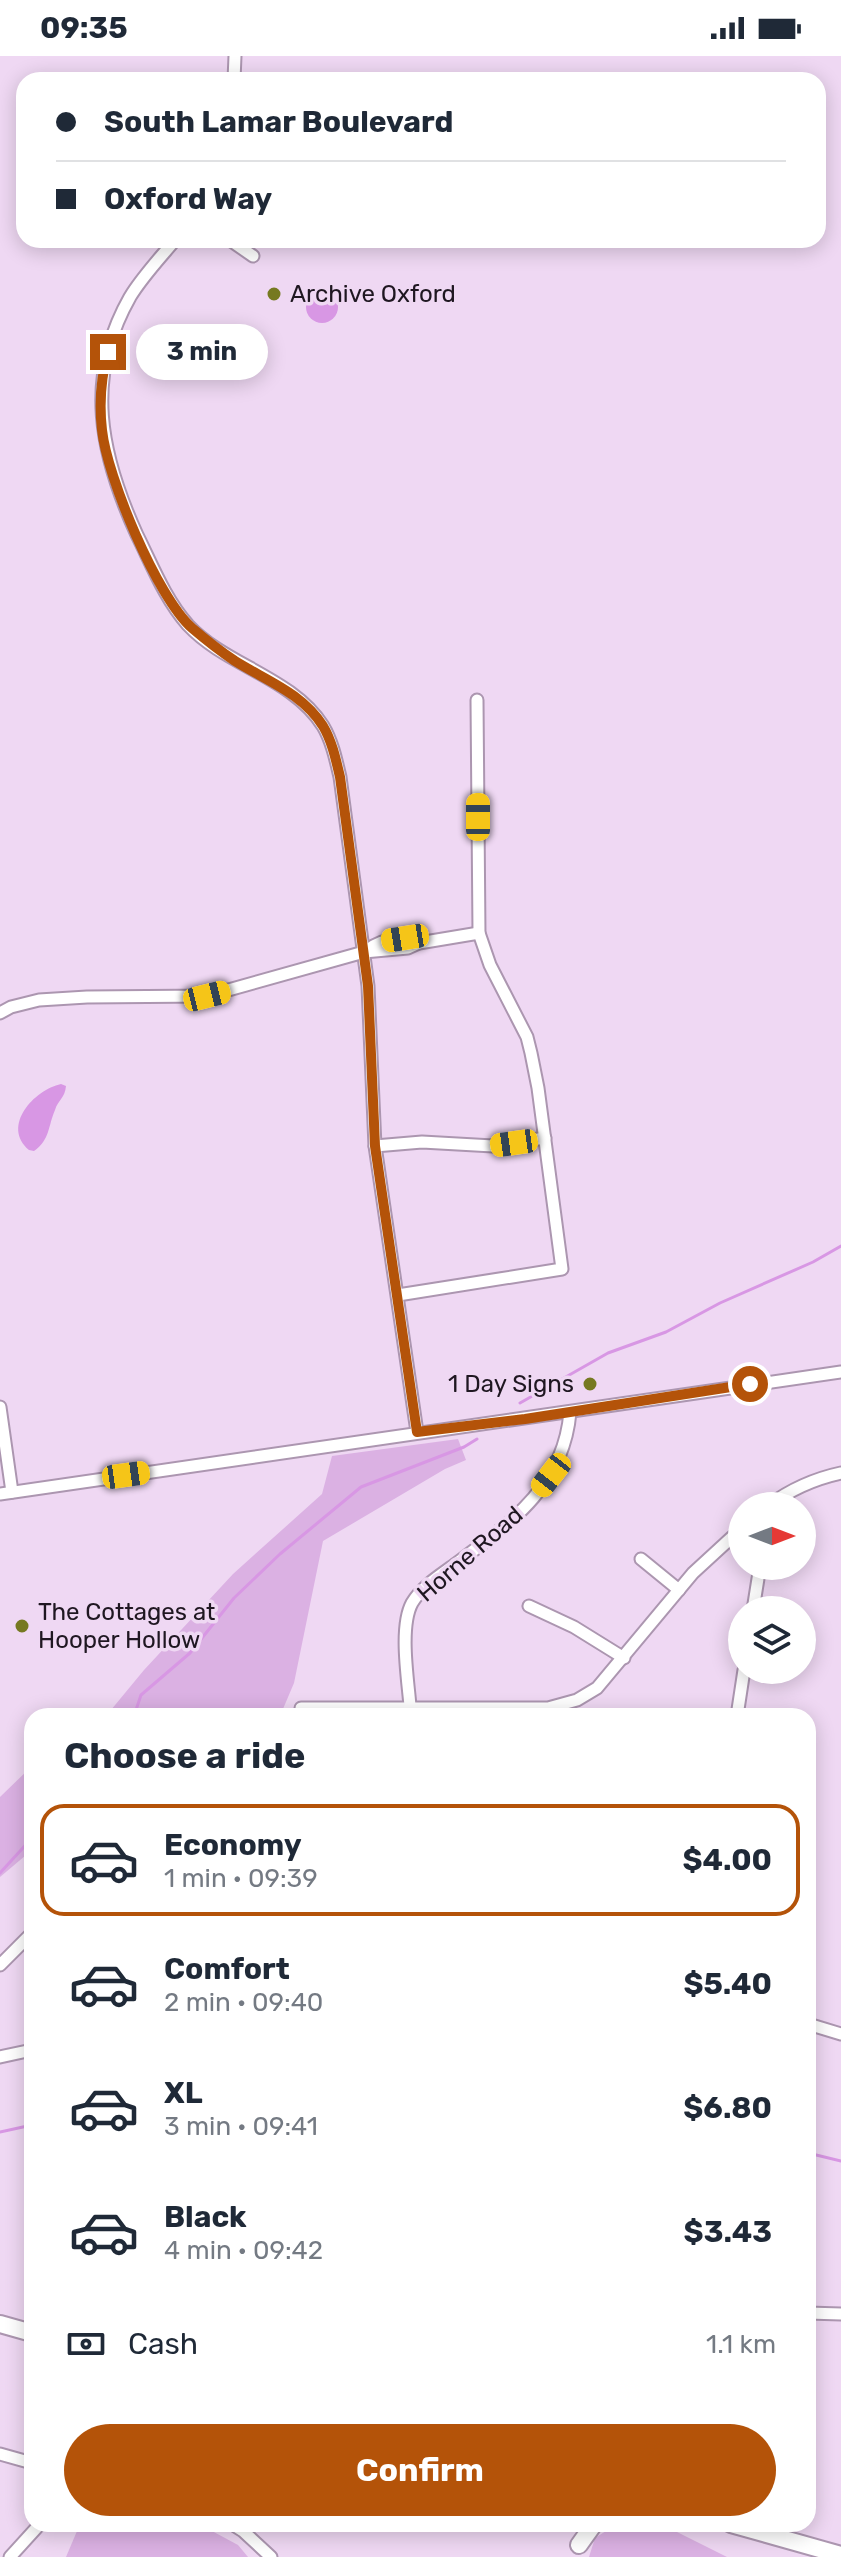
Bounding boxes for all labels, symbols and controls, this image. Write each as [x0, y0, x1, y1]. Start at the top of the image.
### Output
text: 09:35 [40, 10, 128, 46]
text: South Lamar Boulevard [104, 104, 453, 140]
text: Oxford Way [104, 181, 272, 217]
place label: Archive Oxford [290, 280, 456, 308]
marker: Archive Oxford [265, 285, 283, 303]
callout: 3 min [136, 324, 268, 380]
route end [90, 334, 126, 370]
text: 3 min [167, 336, 237, 367]
car [466, 793, 490, 841]
car [379, 922, 431, 954]
car [181, 979, 233, 1013]
car [489, 1128, 539, 1158]
route start [732, 1366, 768, 1402]
place label: 1 Day Signs [448, 1370, 574, 1398]
marker: 1 Day Signs [581, 1375, 599, 1393]
car [527, 1449, 575, 1501]
car [101, 1460, 151, 1490]
north arrow [728, 1492, 816, 1580]
map controls [728, 1492, 816, 1684]
street label: Horne Road [411, 1501, 529, 1607]
button: layers [728, 1596, 816, 1684]
place label: The Cottages at Hooper Hollow [38, 1598, 215, 1654]
marker: The Cottages at Hooper Hollow [13, 1617, 31, 1635]
text: Choose a ride [64, 1734, 305, 1777]
icon: car [68, 1824, 140, 1896]
text: Economy [164, 1827, 302, 1863]
text: $4.00 [683, 1842, 772, 1878]
text: 1 min · 09:39 [164, 1863, 318, 1894]
icon: car [68, 1948, 140, 2020]
text: Comfort [164, 1951, 290, 1987]
text: $5.40 [684, 1966, 772, 2002]
text: 2 min · 09:40 [164, 1987, 323, 2018]
icon: car [68, 2072, 140, 2144]
text: XL [164, 2075, 203, 2111]
text: $6.80 [683, 2090, 772, 2126]
text: 3 min · 09:41 [164, 2111, 318, 2142]
icon: car [68, 2196, 140, 2268]
text: Black [164, 2199, 247, 2235]
text: $3.43 [684, 2214, 772, 2250]
text: 4 min · 09:42 [164, 2235, 323, 2266]
icon: cash [64, 2322, 108, 2366]
text: Cash [128, 2326, 198, 2362]
text: 1.1 km [706, 2329, 776, 2360]
button: Confirm [64, 2424, 776, 2516]

